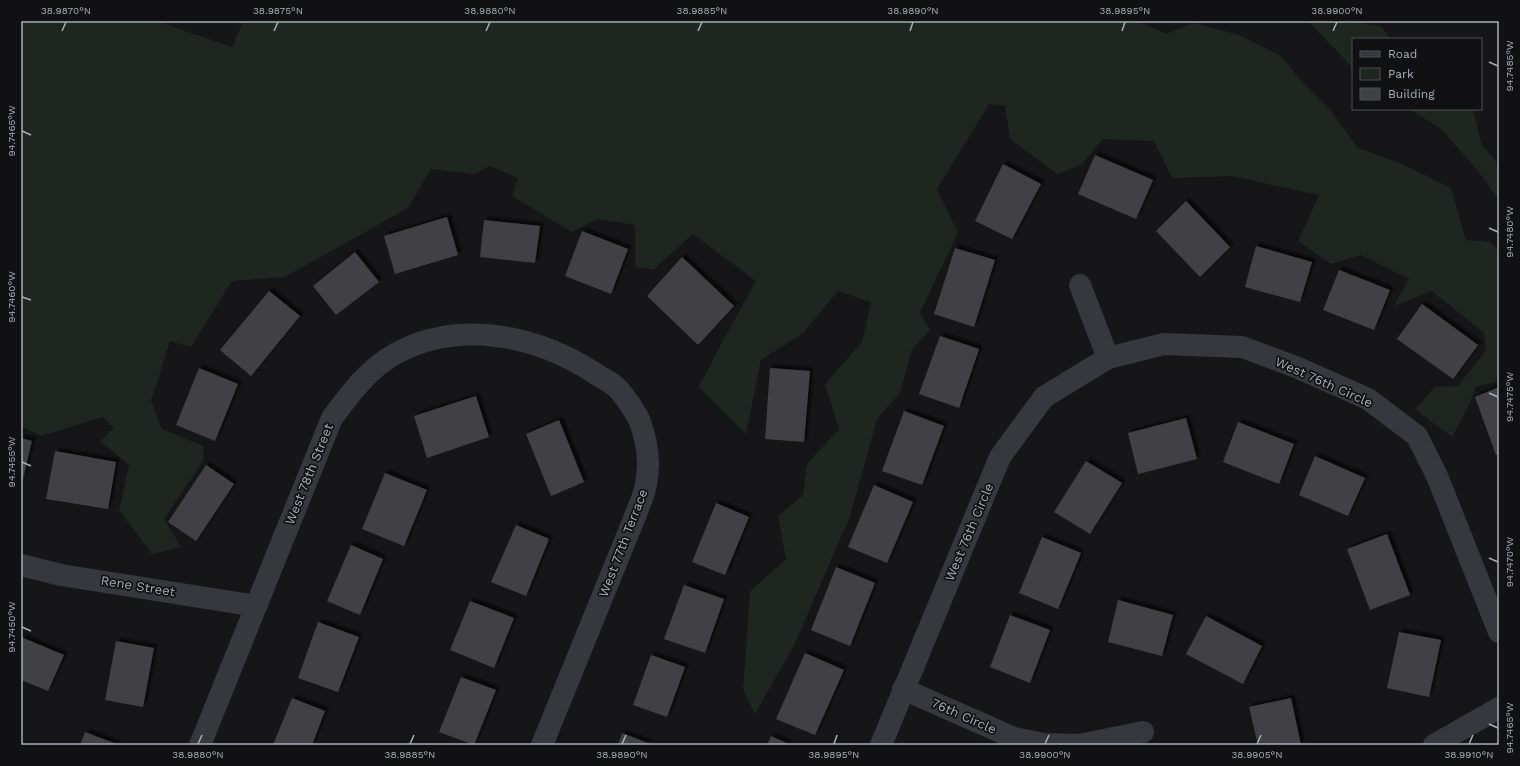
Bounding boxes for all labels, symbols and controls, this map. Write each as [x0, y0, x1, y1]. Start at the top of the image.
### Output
text: 38.9870°N [41, 5, 91, 16]
text: 38.9875°N [253, 5, 303, 16]
text: 38.9880°N [464, 5, 516, 16]
text: 38.9885°N [677, 5, 727, 16]
text: 38.9890°N [887, 5, 939, 16]
text: 38.9895°N [1100, 5, 1150, 16]
text: 38.9900°N [1311, 5, 1363, 16]
legend [1352, 38, 1482, 110]
text: 94.7485°W [1504, 40, 1515, 92]
text: Road [1388, 47, 1417, 61]
text: Park [1388, 67, 1414, 81]
text: Building [1388, 87, 1435, 101]
text: 94.7465°W [6, 105, 17, 157]
text: 94.7480°W [1504, 206, 1515, 258]
text: 94.7460°W [6, 271, 17, 323]
street label: West 76th Circle [1273, 354, 1375, 410]
text: 94.7475°W [1504, 372, 1515, 422]
street label: West 78th Street [282, 421, 336, 527]
text: 94.7455°W [6, 436, 17, 487]
street label: West 76th Circle [942, 481, 996, 583]
street label: West 77th Terrace [595, 487, 651, 599]
text: 94.7470°W [1504, 536, 1515, 587]
street label: Rene Street [100, 573, 177, 599]
text: 94.7450°W [6, 601, 17, 653]
street label: 76th Circle [929, 695, 999, 737]
text: 94.7465°W [1504, 702, 1515, 754]
text: 38.9880°N [172, 749, 224, 760]
text: 38.9885°N [385, 749, 435, 760]
text: 38.9890°N [596, 749, 648, 760]
text: 38.9895°N [809, 749, 859, 760]
text: 38.9900°N [1019, 749, 1071, 760]
text: 38.9905°N [1232, 749, 1282, 760]
text: 38.9910°N [1444, 749, 1494, 760]

